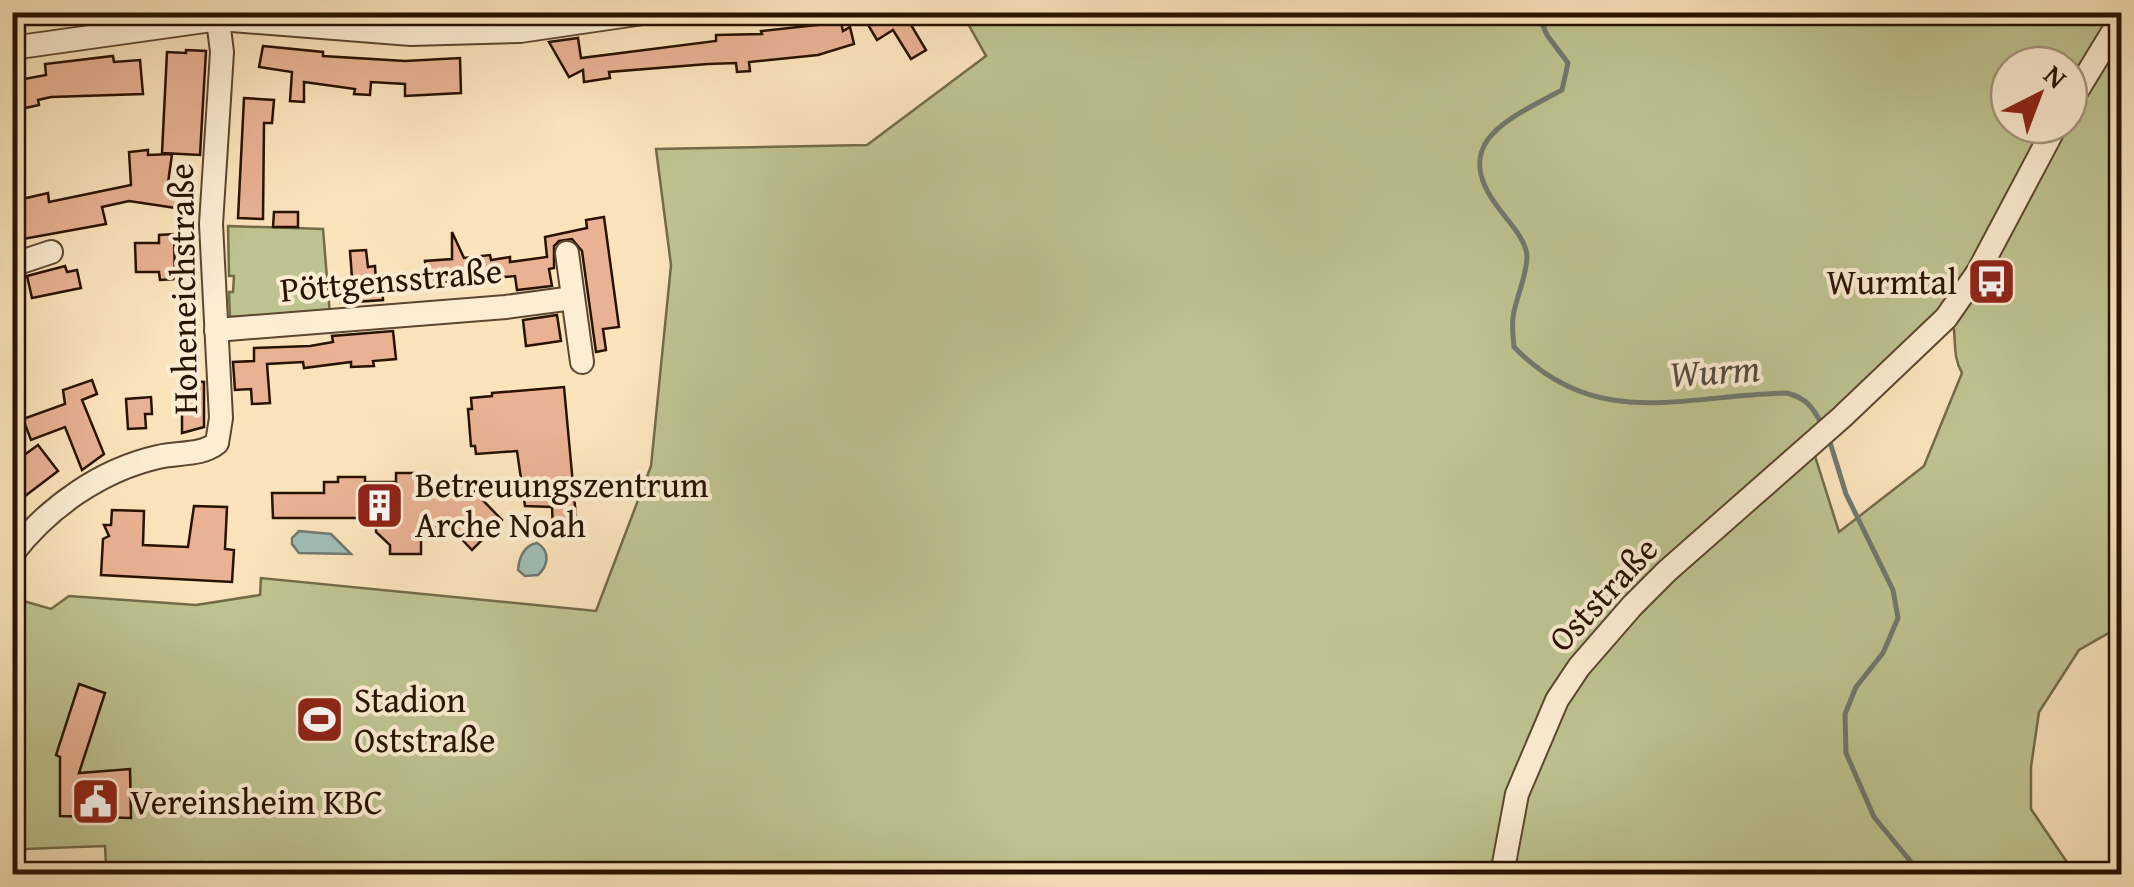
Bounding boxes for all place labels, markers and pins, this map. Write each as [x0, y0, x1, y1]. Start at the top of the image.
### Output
place label: Wurmtal [1827, 256, 1957, 307]
bus stop icon: Wurmtal [1966, 256, 2018, 308]
place label: Betreuungszentrum Arche Noah [415, 459, 709, 550]
building icon: Betreuungszentrum Arche Noah [354, 479, 406, 531]
place label: Stadion Oststraße [354, 674, 495, 765]
sports icon: Stadion Oststraße [293, 694, 345, 746]
public building icon: Vereinsheim KBC [69, 776, 121, 828]
place label: Vereinsheim KBC [130, 776, 383, 827]

